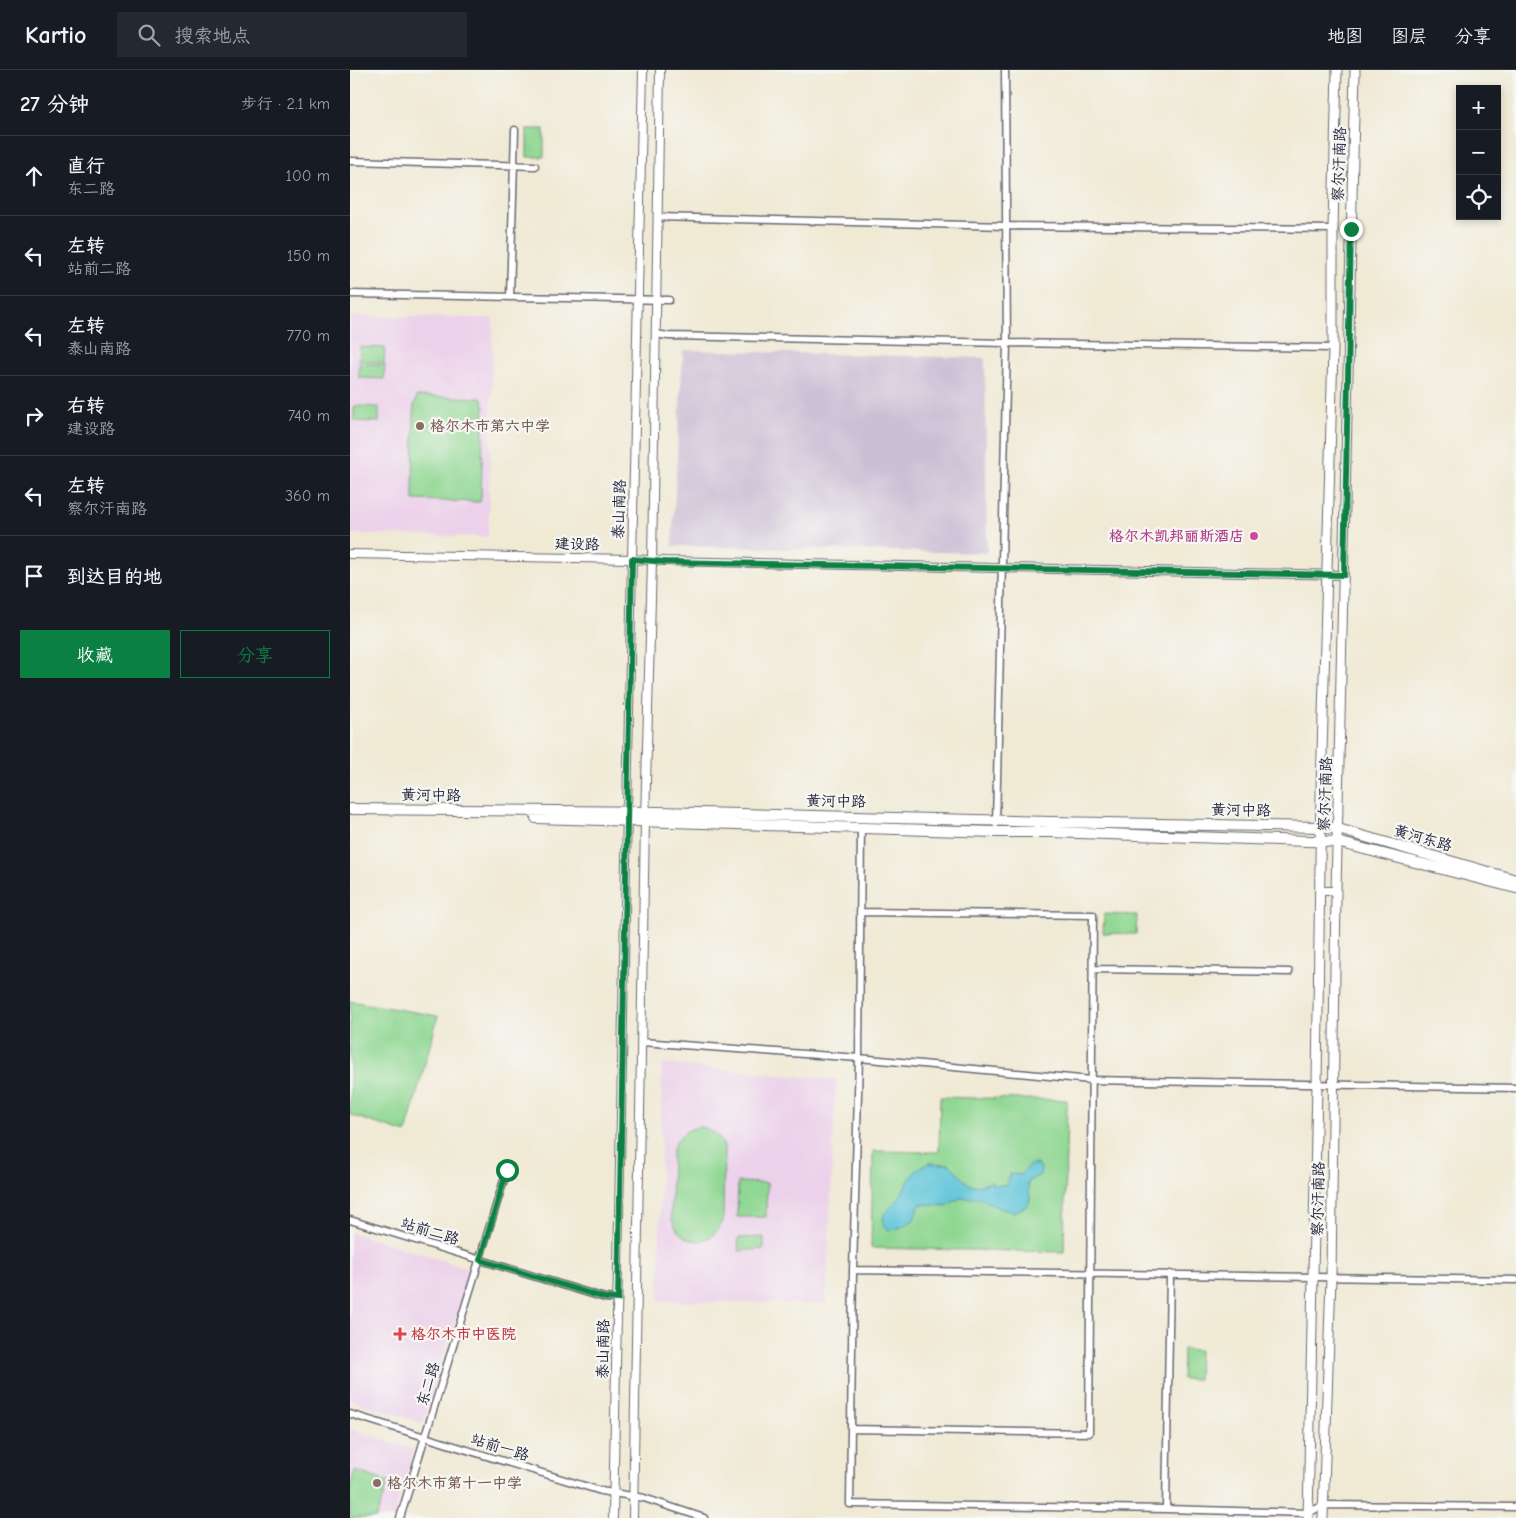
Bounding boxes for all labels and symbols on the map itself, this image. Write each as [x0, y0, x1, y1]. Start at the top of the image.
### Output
street label: 察尔汗南路 [1329, 126, 1349, 202]
route end [1340, 218, 1363, 241]
place label: 格尔木市第六中学 [430, 417, 550, 435]
marker: 格尔木市第六中学 [414, 420, 426, 432]
street label: 泰山南路 [609, 479, 629, 539]
place label: 格尔木凯邦丽斯酒店 [1109, 527, 1244, 545]
marker: 格尔木凯邦丽斯酒店 [1248, 530, 1260, 542]
street label: 建设路 [554, 535, 600, 553]
street label: 察尔汗南路 [1315, 756, 1335, 832]
street label: 黄河中路 [401, 785, 461, 805]
street label: 黄河中路 [806, 791, 866, 811]
street label: 黄河中路 [1211, 800, 1271, 820]
street label: 黄河东路 [1392, 821, 1454, 855]
route start [496, 1159, 519, 1182]
street label: 察尔汗南路 [1308, 1161, 1328, 1237]
street label: 站前二路 [399, 1214, 461, 1248]
street label: 泰山南路 [593, 1319, 613, 1379]
place label: 格尔木市中医院 [411, 1325, 516, 1343]
marker: 格尔木市中医院 [393, 1327, 407, 1341]
street label: 东二路 [413, 1360, 443, 1408]
street label: 站前一路 [469, 1430, 531, 1464]
place label: 格尔木市第十一中学 [387, 1474, 522, 1492]
marker: 格尔木市第十一中学 [371, 1477, 383, 1489]

